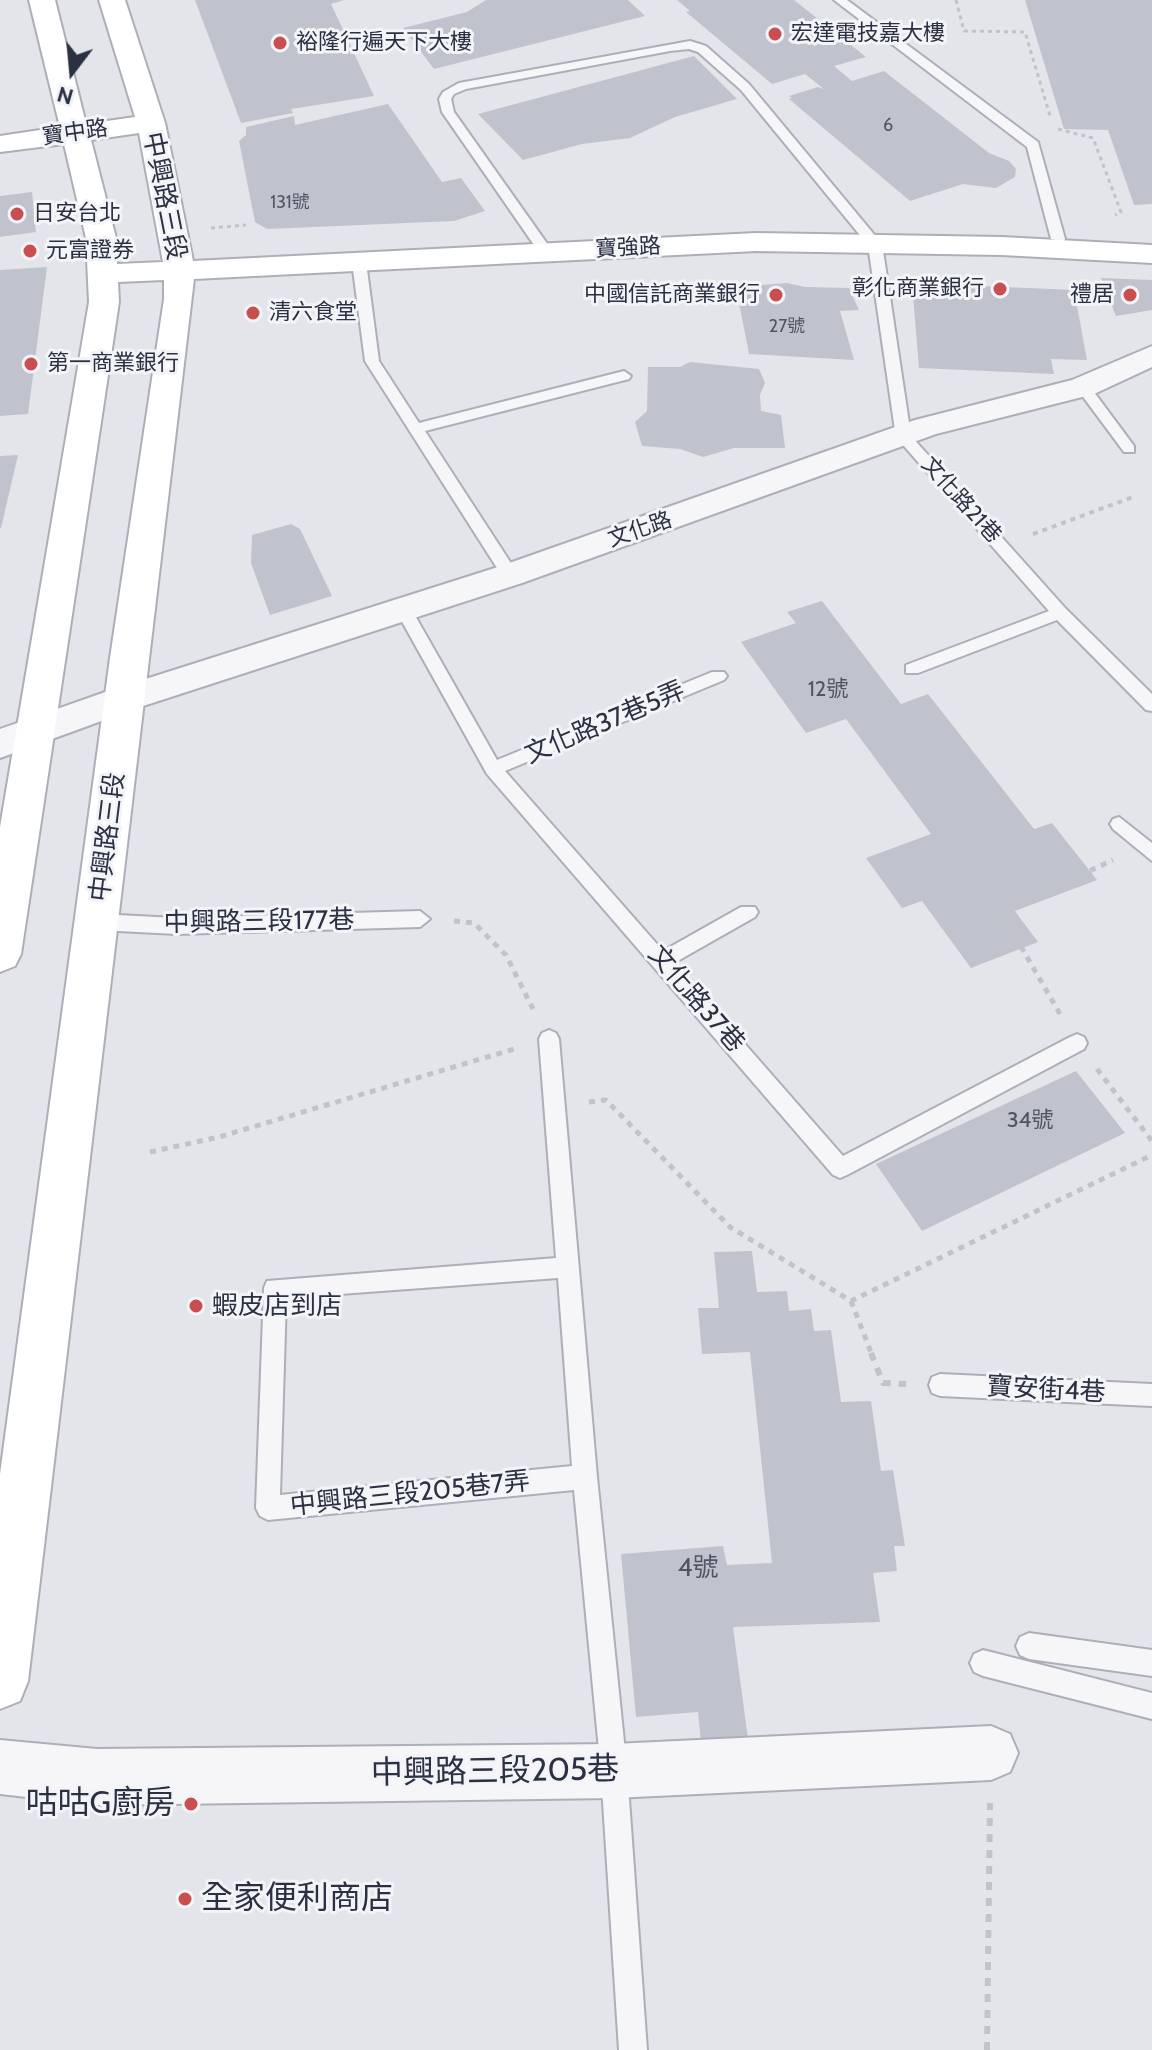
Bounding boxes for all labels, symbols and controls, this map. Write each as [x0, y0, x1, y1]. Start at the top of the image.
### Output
place label: 宏達電技嘉大樓 [791, 21, 945, 47]
marker: 宏達電技嘉大樓 [766, 25, 784, 43]
place label: 裕隆行遍天下大樓 [296, 30, 472, 56]
north arrow [32, 32, 112, 112]
marker: 裕隆行遍天下大樓 [271, 34, 289, 52]
text: N [54, 80, 76, 111]
street label: 寶中路 [40, 115, 110, 151]
house number: 6 [883, 115, 893, 137]
street label: 中興路三段 [136, 129, 192, 263]
house number: 131號 [270, 192, 310, 214]
place label: 日安台北 [33, 201, 121, 227]
marker: 日安台北 [8, 205, 26, 223]
street label: 寶強路 [594, 233, 662, 263]
place label: 元富證券 [46, 238, 134, 264]
marker: 元富證券 [21, 242, 39, 260]
place label: 彰化商業銀行 [852, 276, 984, 302]
marker: 彰化商業銀行 [991, 280, 1009, 298]
place label: 中國信託商業銀行 [584, 282, 760, 308]
place label: 禮居 [1070, 282, 1114, 308]
marker: 中國信託商業銀行 [767, 286, 785, 304]
marker: 禮居 [1121, 286, 1139, 304]
place label: 清六食堂 [269, 300, 357, 326]
marker: 清六食堂 [244, 304, 262, 322]
house number: 27號 [769, 316, 805, 338]
place label: 第一商業銀行 [47, 351, 179, 377]
marker: 第一商業銀行 [22, 355, 40, 373]
street label: 文化路21巷 [915, 452, 1007, 548]
street label: 文化路 [605, 507, 675, 553]
street label: 文化路37巷5弄 [520, 675, 690, 771]
house number: 12號 [808, 677, 848, 703]
street label: 中興路三段 [85, 771, 131, 903]
street label: 中興路三段177巷 [163, 905, 355, 939]
street label: 文化路37巷 [641, 939, 751, 1059]
house number: 34號 [1007, 1108, 1053, 1134]
place label: 蝦皮店到店 [212, 1290, 342, 1322]
marker: 蝦皮店到店 [187, 1297, 205, 1315]
street label: 寶安街4巷 [986, 1371, 1106, 1409]
street label: 中興路三段205巷7弄 [289, 1466, 531, 1522]
house number: 4號 [677, 1552, 719, 1584]
street label: 中興路三段205巷 [370, 1751, 620, 1793]
place label: 咕咕G廚房 [25, 1785, 175, 1823]
marker: 咕咕G廚房 [182, 1795, 200, 1813]
place label: 全家便利商店 [201, 1880, 393, 1918]
marker: 全家便利商店 [176, 1890, 194, 1908]

